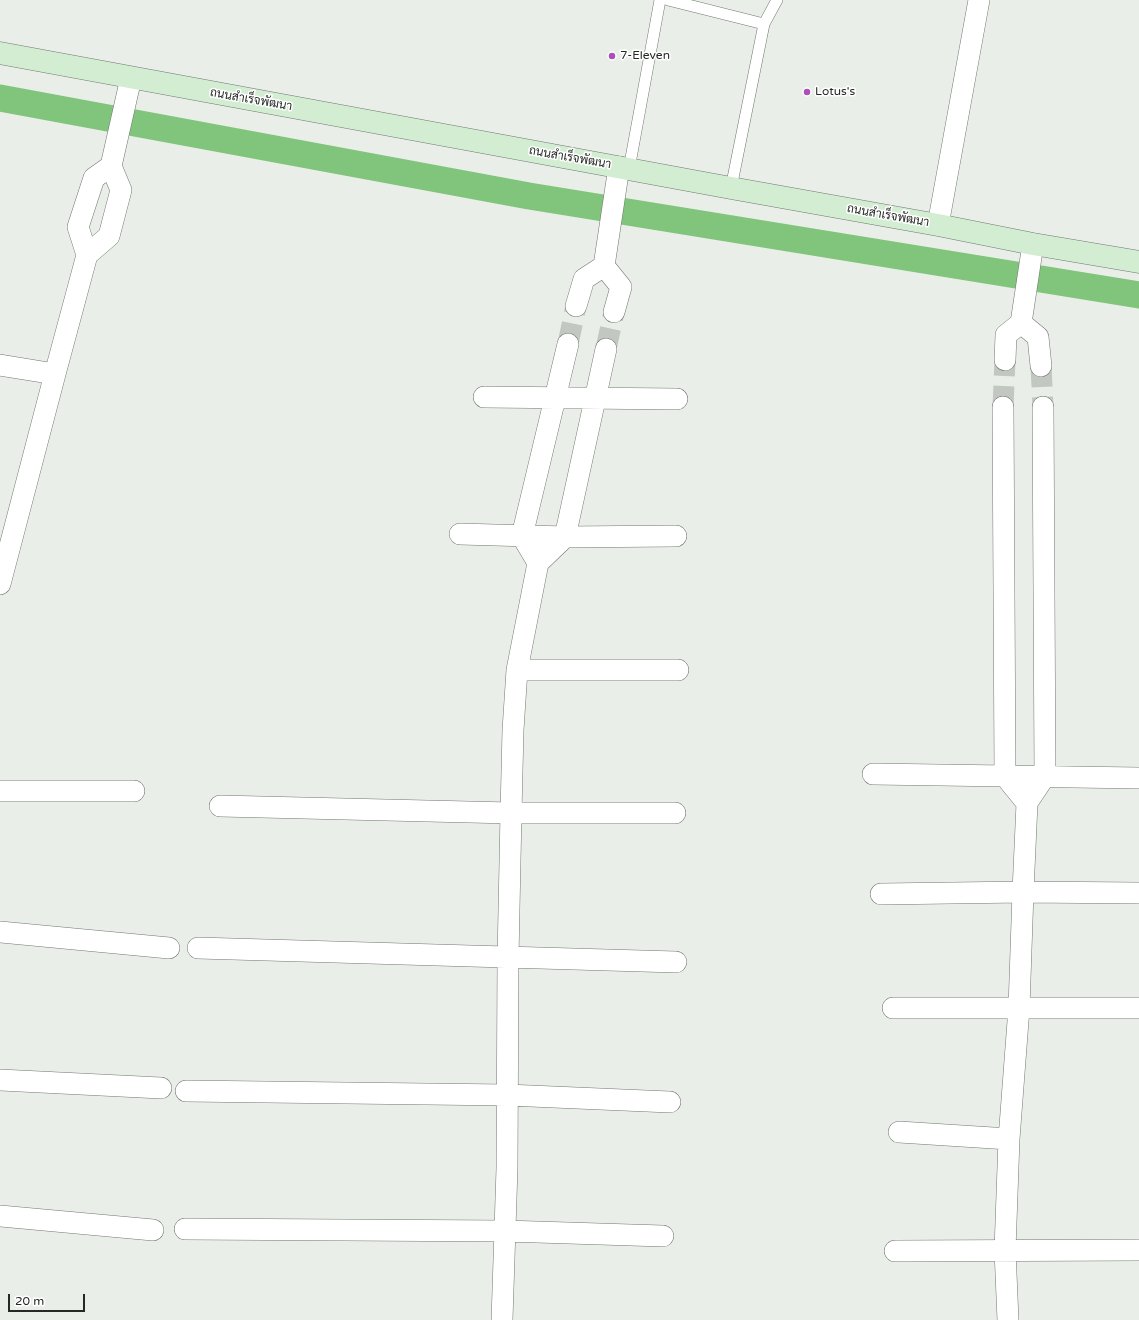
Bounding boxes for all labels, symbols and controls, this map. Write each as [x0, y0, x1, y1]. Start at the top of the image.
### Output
place label: 7-Eleven [620, 49, 670, 63]
marker: 7-Eleven [607, 51, 617, 61]
place label: Lotus's [815, 85, 855, 99]
street label: ถนนสำเร็จพัฒนา [209, 86, 293, 114]
marker: Lotus's [802, 87, 812, 97]
street label: ถนนสำเร็จพัฒนา [528, 144, 612, 172]
street label: ถนนสำเร็จพัฒนา [846, 202, 930, 230]
scale bar [10, 1286, 87, 1312]
text: 20 m [15, 1294, 44, 1308]

